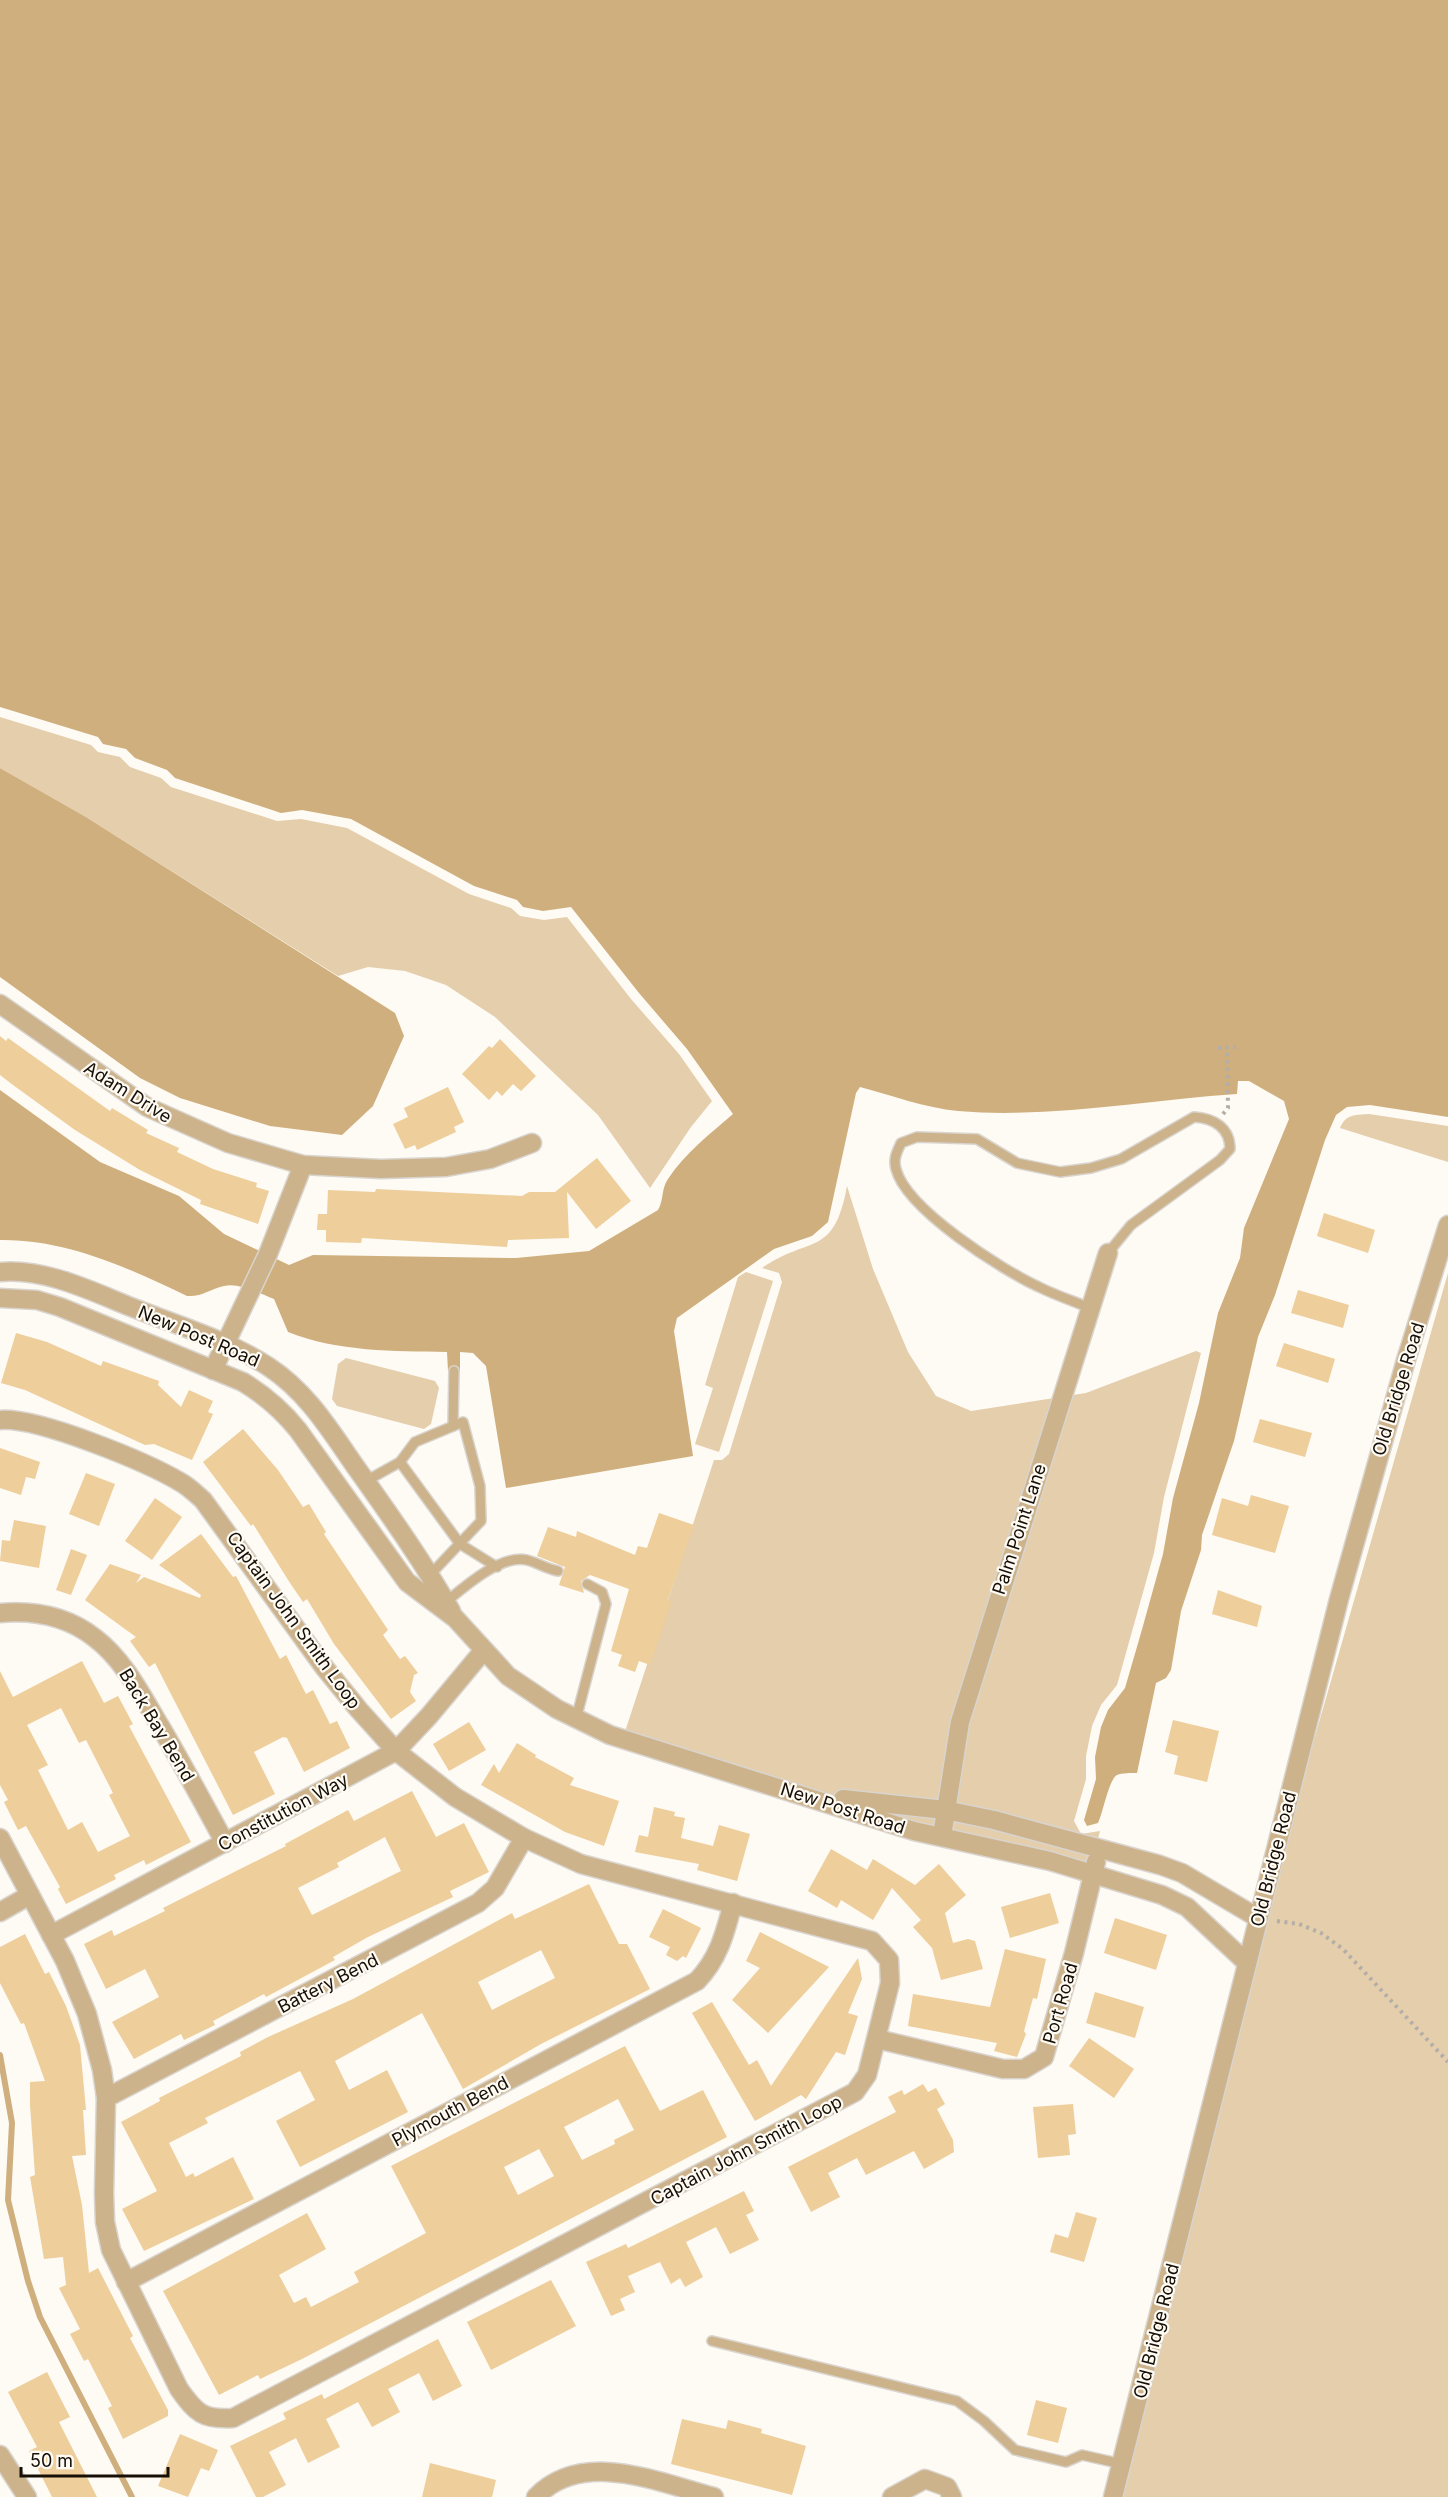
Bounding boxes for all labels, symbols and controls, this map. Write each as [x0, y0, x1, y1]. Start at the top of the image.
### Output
street label: Adam Drive [80, 1057, 176, 1127]
street label: New Post Road [135, 1301, 263, 1371]
street label: Old Bridge Road [1368, 1320, 1428, 1458]
street label: Palm Point Lane [988, 1461, 1050, 1597]
street label: Captain John Smith Loop [223, 1527, 365, 1713]
street label: Back Bay Bend [115, 1665, 199, 1785]
street label: Constitution Way [214, 1769, 352, 1855]
street label: New Post Road [778, 1778, 908, 1838]
street label: Old Bridge Road [1246, 1789, 1300, 1929]
street label: Battery Bend [274, 1949, 382, 2017]
street label: Port Road [1038, 1960, 1082, 2046]
street label: Plymouth Bend [388, 2071, 512, 2151]
street label: Captain John Smith Loop [647, 2091, 845, 2209]
street label: Old Bridge Road [1129, 2261, 1183, 2401]
scale bar [21, 2440, 168, 2478]
text: 50 m [30, 2450, 73, 2471]

